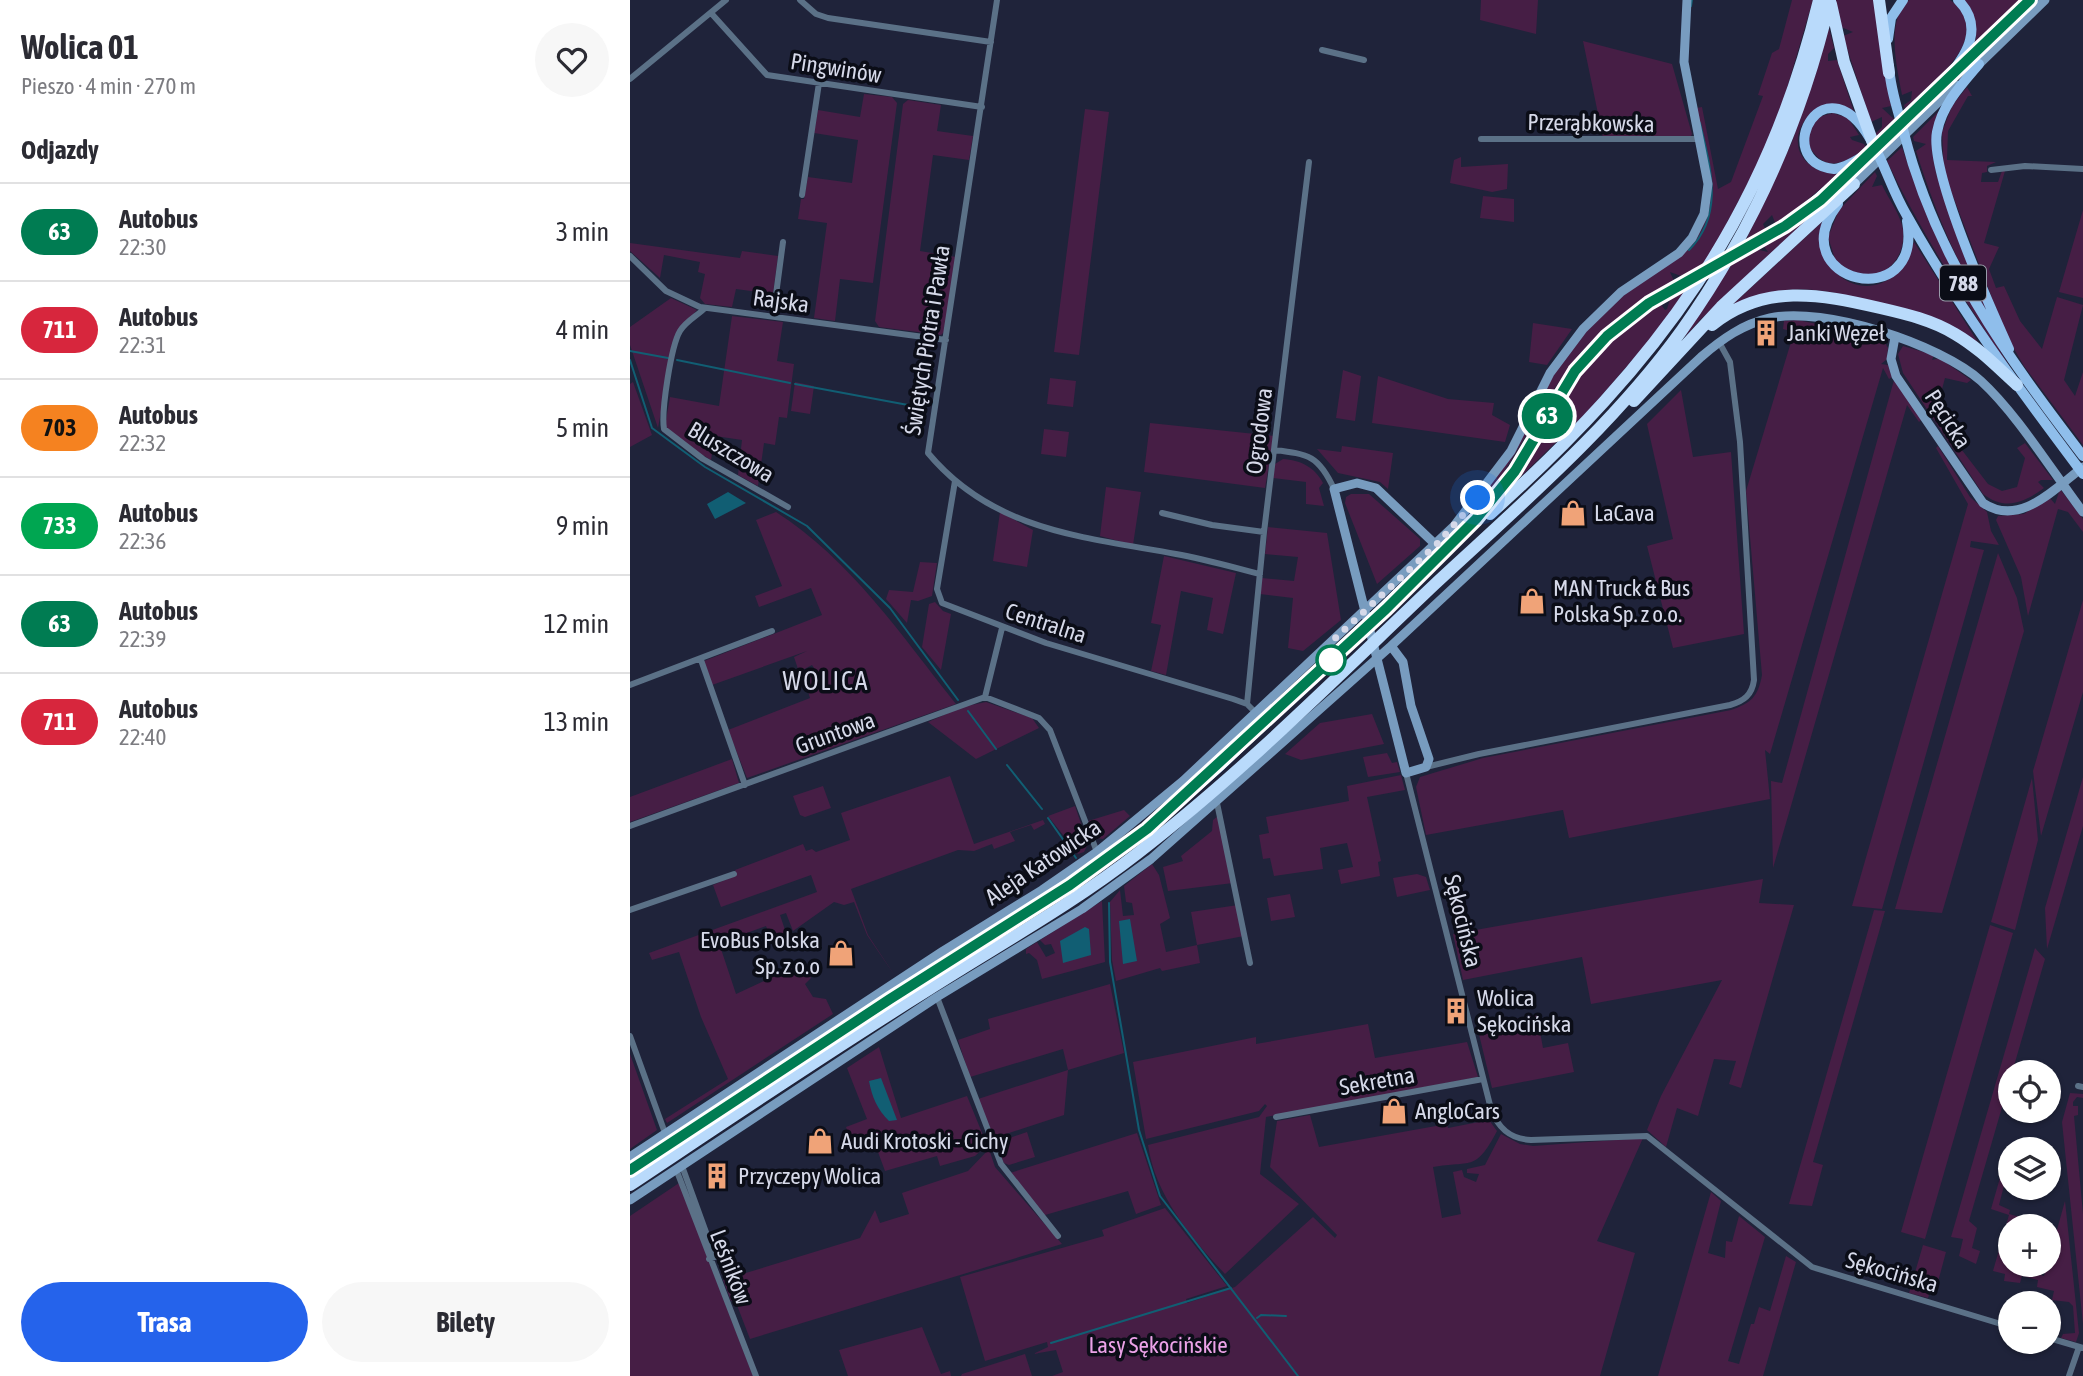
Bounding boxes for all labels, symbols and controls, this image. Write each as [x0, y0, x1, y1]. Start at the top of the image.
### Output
button: heart [535, 23, 609, 97]
text: Wolica 01 [21, 28, 139, 66]
street label: Pingwinów [789, 48, 884, 88]
text: Pieszo · 4 min · 270 m [21, 73, 196, 99]
street label: Przerąbkowska [1527, 109, 1655, 137]
text: Odjazdy [21, 135, 99, 165]
text: Autobus [119, 204, 198, 234]
text: 3 min [556, 217, 609, 247]
text: 63 [48, 218, 71, 245]
text: 22:30 [119, 234, 166, 260]
street label: Świętych Piotra i Pawła [899, 243, 955, 437]
road number: 788 [1940, 266, 1986, 300]
street label: Rajska [751, 284, 811, 318]
text: Autobus [119, 302, 198, 332]
text: 4 min [556, 315, 609, 345]
text: 711 [43, 316, 76, 343]
building icon: Janki Węzeł [1751, 318, 1781, 348]
place label: Janki Węzeł [1787, 320, 1885, 346]
text: 22:31 [119, 332, 166, 358]
street label: Pęcicka [1920, 385, 1976, 453]
street label: Ogrodowa [1241, 386, 1277, 476]
line badge: 63 [1516, 393, 1578, 439]
text: Autobus [119, 400, 198, 430]
text: 63 [1536, 402, 1558, 429]
text: 5 min [556, 413, 609, 443]
text: 703 [43, 414, 76, 441]
street label: Bluszczowa [683, 416, 779, 488]
text: 22:32 [119, 430, 166, 456]
your location [1460, 480, 1495, 515]
text: Autobus [119, 498, 198, 528]
shop icon: LaCava [1558, 498, 1588, 528]
place label: LaCava [1594, 500, 1655, 526]
text: 9 min [556, 511, 609, 541]
text: 733 [43, 512, 76, 539]
text: 22:36 [119, 528, 166, 554]
place label: MAN Truck & Bus Polska Sp. z o.o. [1553, 575, 1690, 627]
shop icon: MAN Truck & Bus Polska Sp. z o.o. [1517, 586, 1547, 616]
text: Autobus [119, 596, 198, 626]
street label: Centralna [1002, 598, 1090, 648]
text: 12 min [544, 609, 609, 639]
text: 63 [48, 610, 71, 637]
text: 22:39 [119, 626, 166, 652]
unlabelled marker [1316, 645, 1346, 675]
district label: WOLICA [783, 666, 869, 696]
text: Autobus [119, 694, 198, 724]
text: 13 min [544, 707, 609, 737]
street label: Gruntowa [792, 707, 878, 759]
text: 711 [43, 708, 76, 735]
text: 22:40 [119, 724, 166, 750]
street label: Aleja Katowicka [980, 814, 1106, 910]
street label: Sękocińska [1439, 872, 1487, 970]
place label: EvoBus Polska Sp. z o.o [700, 927, 820, 979]
shop icon: EvoBus Polska Sp. z o.o [826, 938, 856, 968]
place label: Wolica Sękocińska [1477, 985, 1571, 1037]
building icon: Wolica Sękocińska [1441, 996, 1471, 1026]
map controls [1998, 1060, 2061, 1354]
button: locate [1998, 1060, 2061, 1123]
street label: Sekretna [1337, 1062, 1417, 1100]
shop icon: AngloCars [1379, 1096, 1409, 1126]
place label: AngloCars [1415, 1098, 1500, 1124]
shop icon: Audi Krotoski - Cichy [805, 1126, 835, 1156]
place label: Audi Krotoski - Cichy [841, 1128, 1008, 1154]
button: layers [1998, 1137, 2061, 1200]
building icon: Przyczepy Wolica [702, 1161, 732, 1191]
place label: Przyczepy Wolica [738, 1163, 881, 1189]
button: + [1998, 1214, 2061, 1277]
street label: Leśników [705, 1226, 757, 1308]
street label: Sękocińska [1843, 1246, 1941, 1298]
button: Trasa [21, 1282, 308, 1362]
button: Bilety [322, 1282, 609, 1362]
button: − [1998, 1291, 2061, 1354]
park label: Lasy Sękocińskie [1088, 1332, 1228, 1358]

